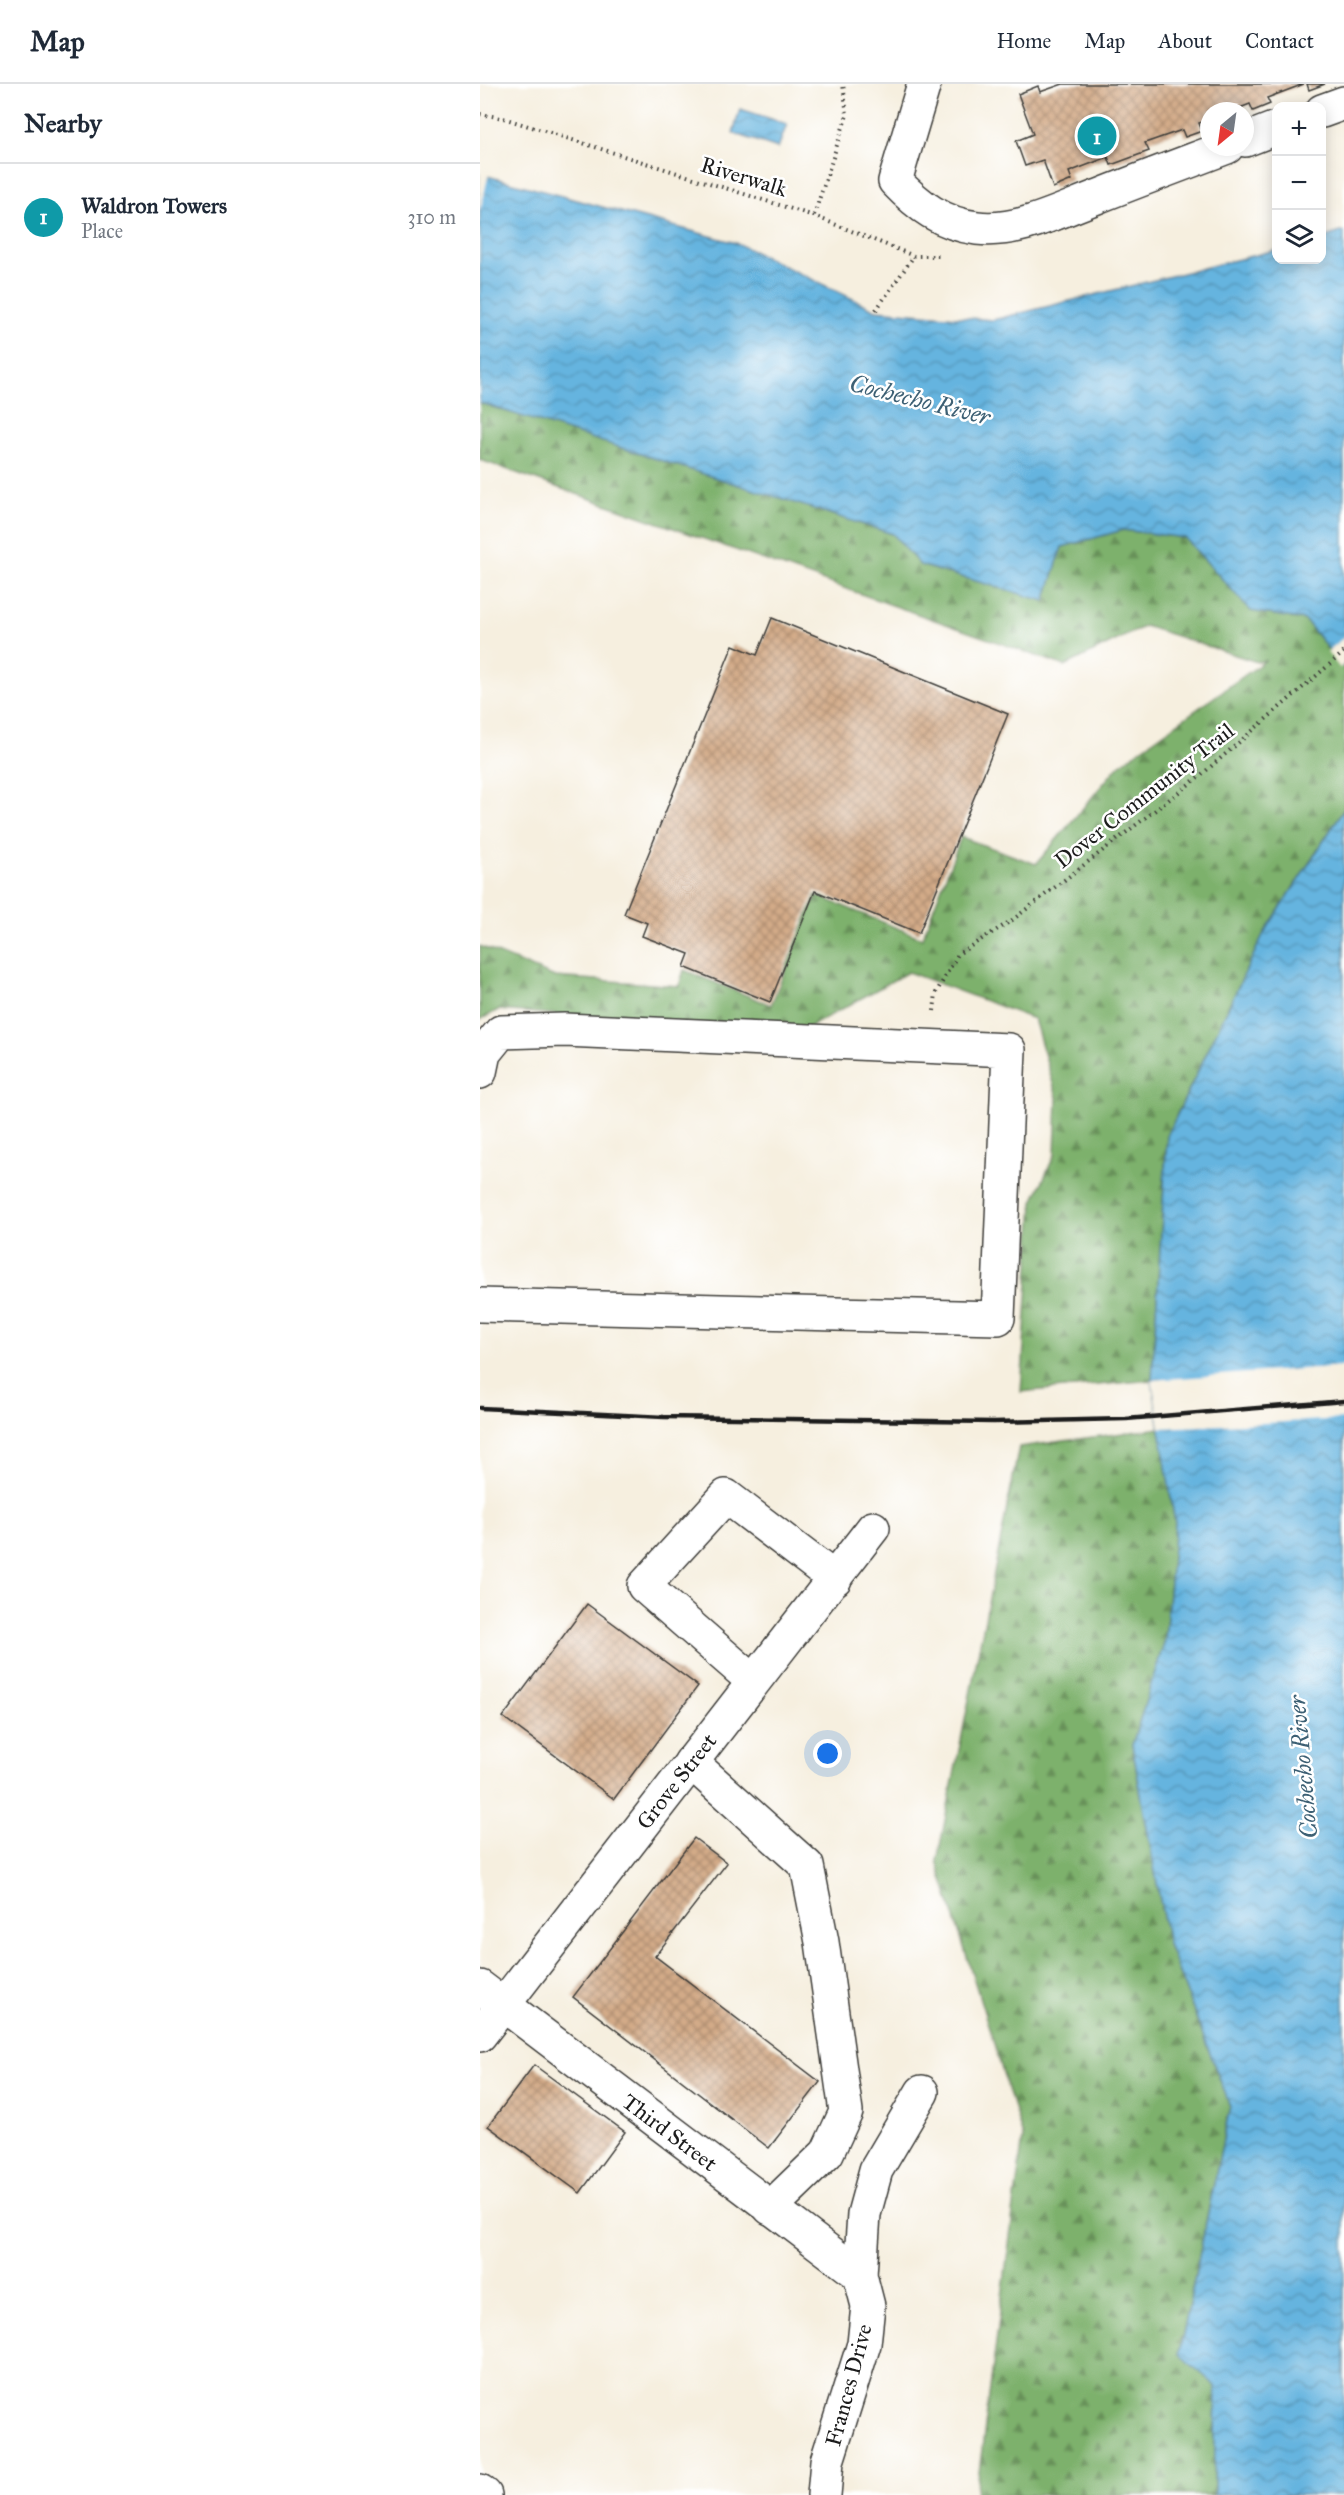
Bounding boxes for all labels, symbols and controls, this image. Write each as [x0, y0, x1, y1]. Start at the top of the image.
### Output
text: Map [30, 24, 85, 59]
text: Home [996, 28, 1051, 54]
text: Map [1084, 28, 1125, 54]
text: About [1158, 28, 1212, 54]
text: Contact [1245, 28, 1314, 54]
north arrow [1200, 102, 1254, 156]
map controls [1272, 102, 1326, 264]
button: + [1272, 102, 1326, 156]
text: Nearby [24, 107, 102, 139]
pin: 1 [1078, 113, 1116, 158]
street label: Riverwalk [697, 151, 791, 203]
button: − [1272, 156, 1326, 210]
text: Waldron Towers [81, 192, 227, 219]
text: 1 [40, 205, 47, 229]
text: 310 m [407, 205, 456, 229]
button: layers [1272, 210, 1326, 264]
text: Place [81, 219, 123, 243]
water label: Cochecho River [847, 368, 995, 432]
street label: Dover Community Trail [1049, 717, 1239, 874]
water label: Cochecho River [1282, 1692, 1324, 1840]
street label: Grove Street [631, 1728, 722, 1835]
your location [813, 1739, 842, 1768]
street label: Third Street [617, 2088, 723, 2177]
street label: Frances Drive [819, 2321, 878, 2449]

